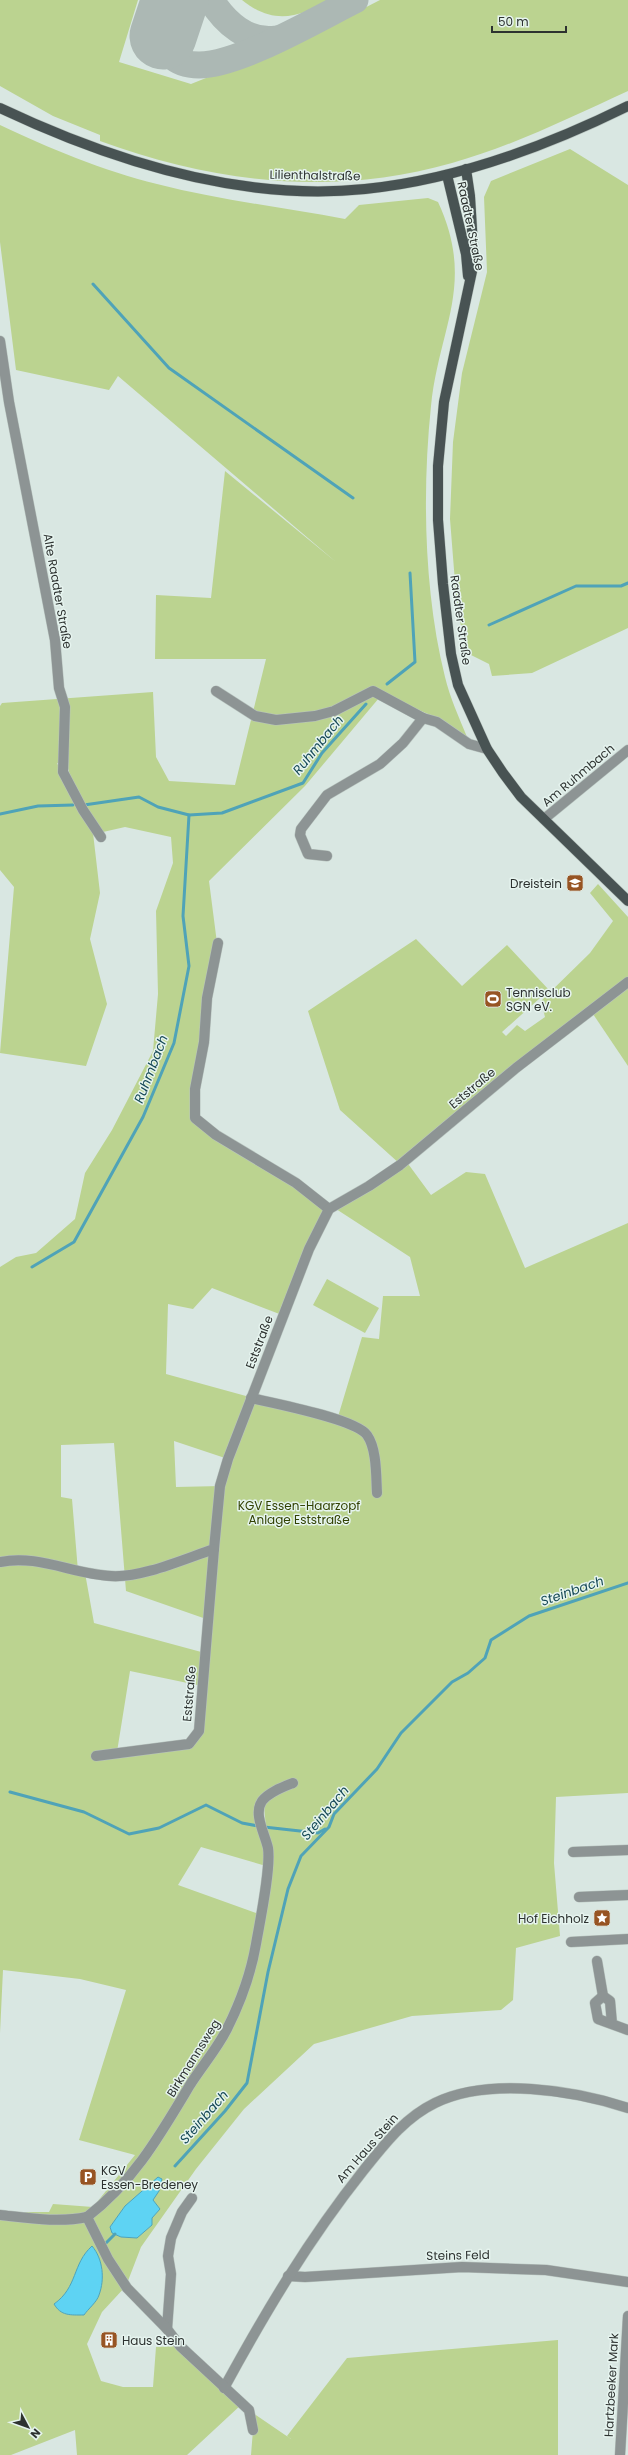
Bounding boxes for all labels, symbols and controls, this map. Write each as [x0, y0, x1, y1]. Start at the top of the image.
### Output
scale bar [492, 8, 566, 34]
text: 50 m [498, 13, 529, 30]
street label: Lilienthalstraße [269, 166, 361, 184]
street label: Raadter Straße [453, 180, 489, 272]
street label: Alte Raadter Straße [39, 532, 77, 650]
street label: Raadter Straße [446, 574, 476, 666]
water label: Ruhmbach [288, 711, 348, 779]
street label: Am Ruhmbach [538, 740, 618, 810]
school or university icon: Dreistein [565, 873, 585, 893]
place label: Dreistein [510, 875, 562, 892]
place label: Tennisclub SGN eV. [506, 984, 571, 1015]
sports icon: Tennisclub SGN eV. [483, 989, 503, 1009]
water label: Ruhmbach [129, 1032, 173, 1106]
street label: Eststraße [445, 1064, 499, 1112]
street label: Eststraße [241, 1313, 277, 1371]
park label: KGV Essen-Haarzopf Anlage Eststraße [238, 1497, 360, 1528]
water label: Steinbach [538, 1571, 606, 1611]
street label: Eststraße [178, 1666, 200, 1722]
water label: Steinbach [297, 1782, 353, 1844]
place icon: Hof Eichholz [592, 1908, 612, 1928]
place label: Hof Eichholz [518, 1910, 589, 1927]
street label: Birkmannsweg [162, 2016, 224, 2100]
water label: Steinbach [175, 2086, 233, 2148]
street label: Am Haus Stein [332, 2110, 402, 2186]
place label: KGV Essen-Bredeney [101, 2162, 198, 2193]
parking icon: KGV Essen-Bredeney [78, 2167, 98, 2187]
street label: Steins Feld [426, 2246, 490, 2264]
building icon: Haus Stein [99, 2330, 119, 2350]
place label: Haus Stein [122, 2332, 185, 2349]
street label: Hartzbeeker Mark [600, 2332, 622, 2437]
north arrow [8, 2407, 48, 2447]
text: N [27, 2425, 44, 2442]

